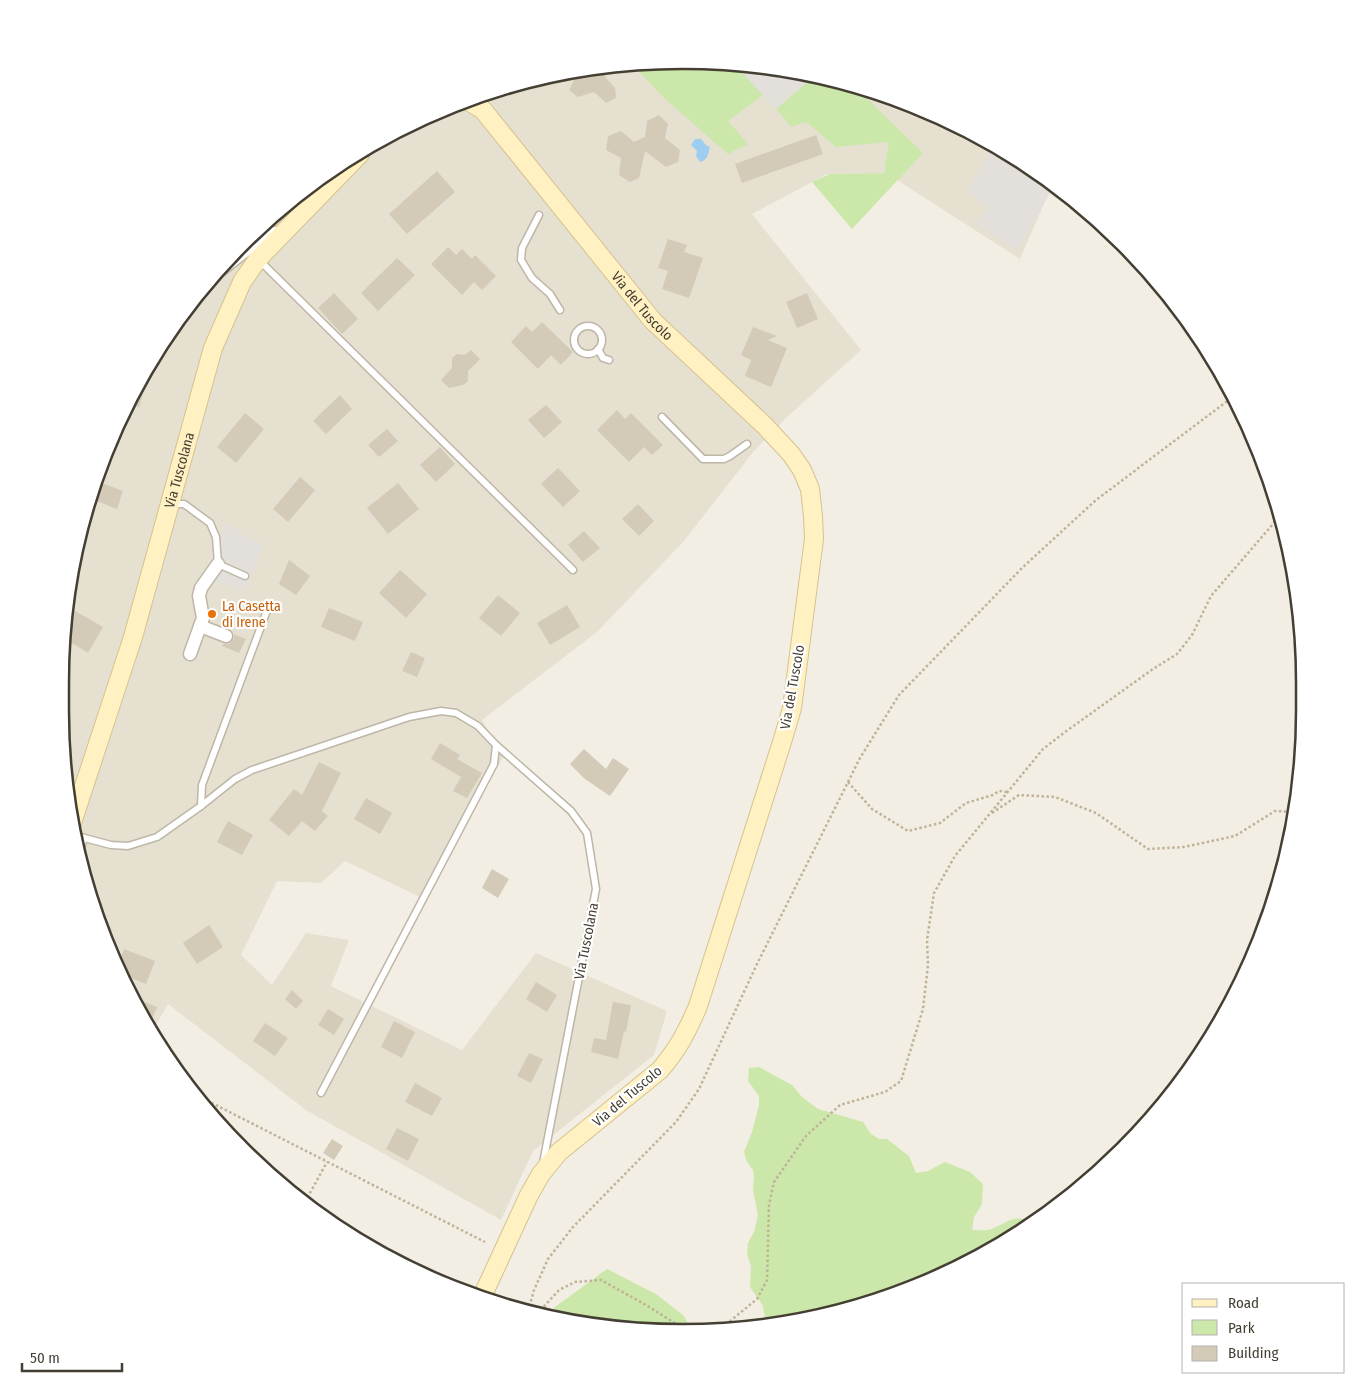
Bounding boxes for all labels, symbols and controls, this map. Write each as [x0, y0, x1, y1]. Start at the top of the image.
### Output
street label: Via del Tuscolo [608, 268, 676, 344]
street label: Via Tuscolana [161, 430, 198, 510]
place label: La Casetta di Irene [222, 598, 281, 631]
marker: La Casetta di Irene [206, 608, 218, 620]
street label: Via del Tuscolo [777, 644, 808, 731]
street label: Via Tuscolana [571, 901, 602, 981]
street label: Via del Tuscolo [589, 1062, 666, 1130]
legend [1182, 1283, 1345, 1373]
text: Road [1228, 1294, 1259, 1312]
text: Park [1228, 1319, 1255, 1337]
scale bar [22, 1340, 122, 1372]
text: Building [1228, 1344, 1279, 1362]
text: 50 m [30, 1349, 60, 1367]

